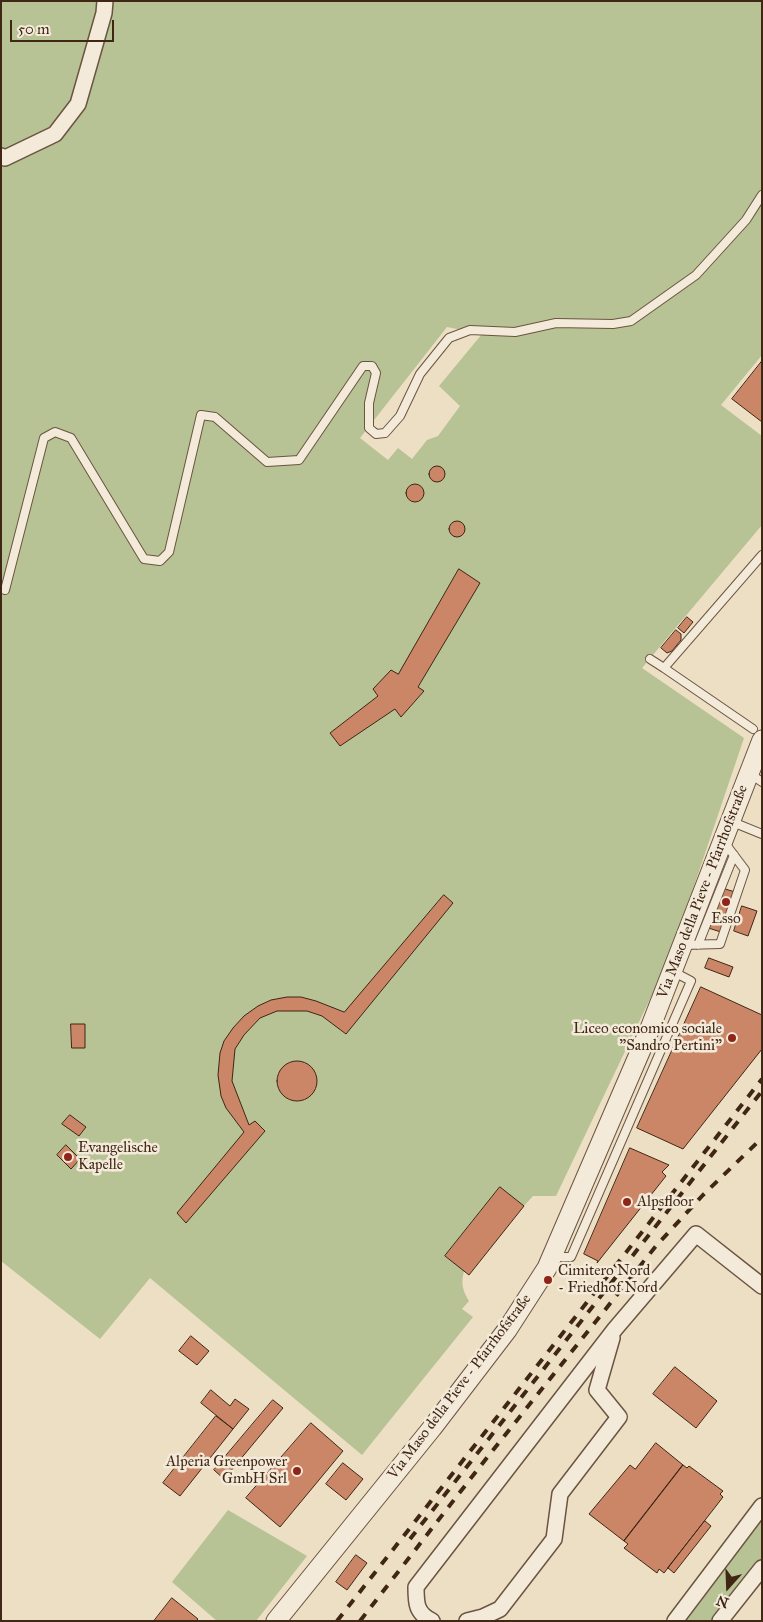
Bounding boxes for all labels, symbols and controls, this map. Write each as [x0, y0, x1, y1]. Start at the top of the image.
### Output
scale bar [12, 10, 116, 42]
text: 50 m [18, 20, 50, 38]
street label: Via Maso della Pieve - Pfarrhofstraße [654, 783, 752, 1001]
marker: Esso [720, 896, 732, 908]
place label: Esso [711, 910, 741, 928]
place label: Liceo economico sociale "Sandro Pertini" [573, 1020, 722, 1055]
marker: Liceo economico sociale "Sandro Pertini" [726, 1032, 738, 1044]
place label: Evangelische Kapelle [78, 1139, 158, 1174]
marker: Evangelische Kapelle [62, 1151, 74, 1163]
place label: Alpsfloor [637, 1193, 694, 1211]
marker: Alpsfloor [621, 1196, 633, 1208]
place label: Cimitero Nord - Friedhof Nord [558, 1262, 658, 1297]
marker: Cimitero Nord - Friedhof Nord [542, 1274, 554, 1286]
street label: Via Maso della Pieve - Pfarrhofstraße [384, 1291, 536, 1483]
place label: Alperia Greenpower GmbH Srl [166, 1453, 287, 1488]
marker: Alperia Greenpower GmbH Srl [291, 1465, 303, 1477]
north arrow [703, 1562, 753, 1612]
text: N [714, 1592, 731, 1612]

